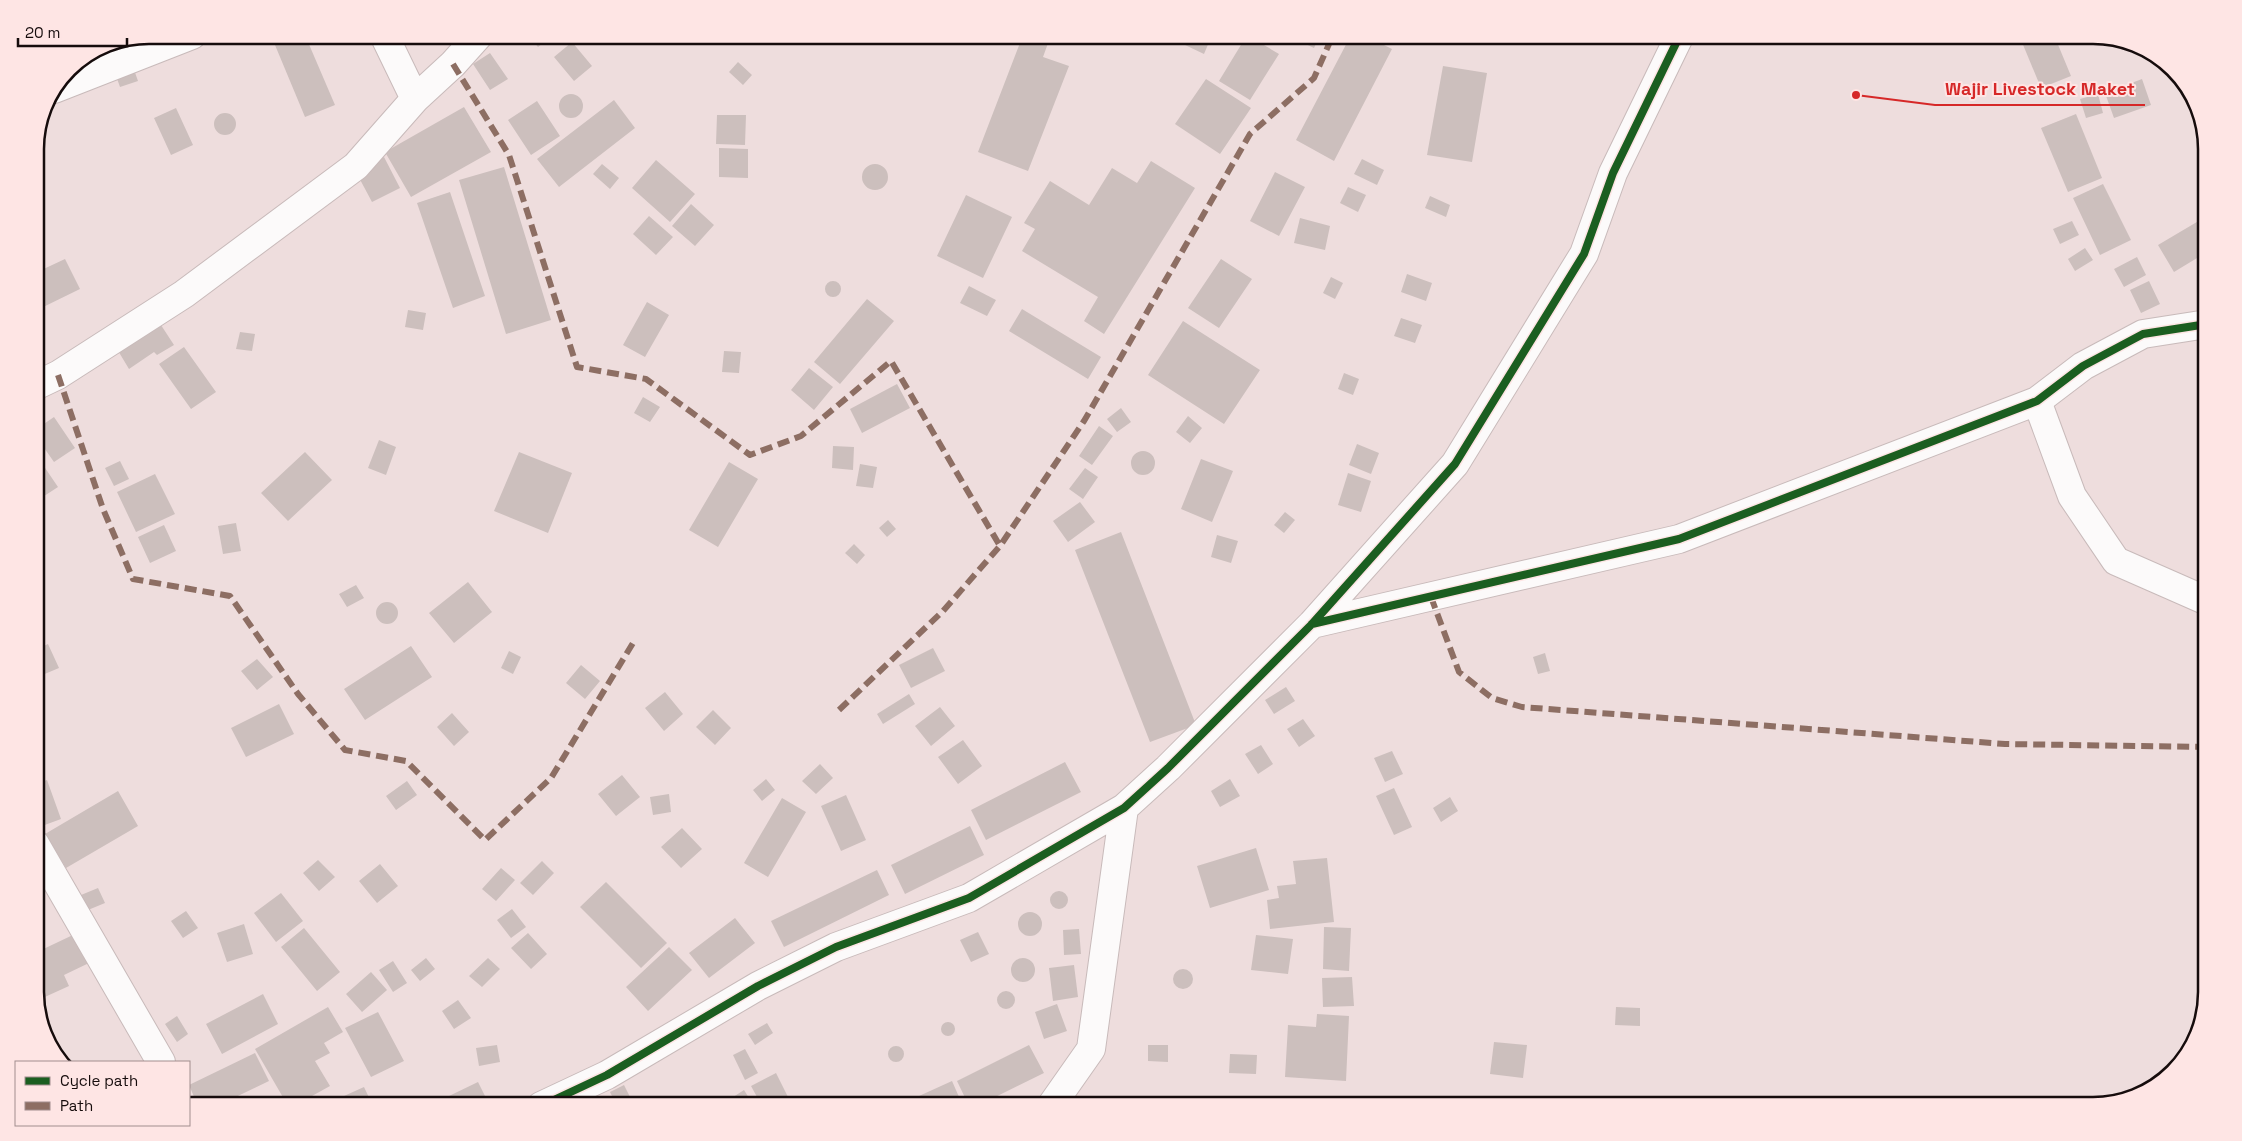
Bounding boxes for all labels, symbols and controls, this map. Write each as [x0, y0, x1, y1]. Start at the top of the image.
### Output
scale bar [18, 15, 126, 47]
text: 20 m [25, 23, 60, 42]
callout: Wajir Livestock Maket [1935, 72, 2145, 105]
text: Wajir Livestock Maket [1945, 77, 2135, 100]
legend [15, 1061, 190, 1126]
text: Cycle path [60, 1071, 138, 1090]
text: Path [60, 1096, 93, 1115]

